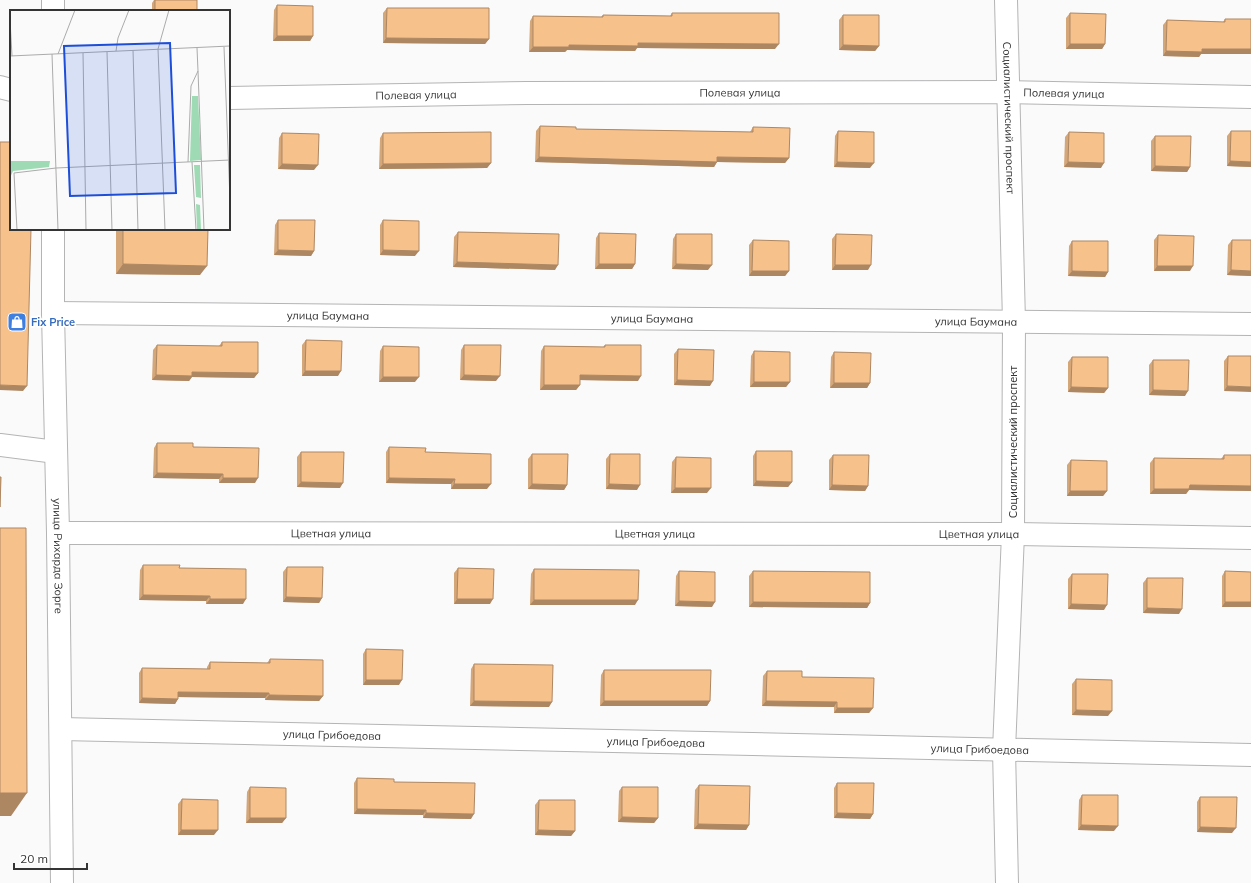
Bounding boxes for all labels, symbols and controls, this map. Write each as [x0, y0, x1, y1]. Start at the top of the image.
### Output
inset map [10, 10, 230, 230]
street label: Социалистический проспект [1000, 42, 1018, 194]
street label: Полевая улица [699, 85, 781, 100]
street label: Полевая улица [1023, 85, 1105, 101]
street label: Полевая улица [375, 87, 457, 103]
street label: улица Баумана [287, 308, 369, 323]
shop icon: Fix Price [6, 311, 28, 333]
street label: улица Баумана [611, 311, 693, 326]
street label: улица Баумана [935, 314, 1017, 329]
place label: Fix Price [31, 315, 75, 329]
street label: Социалистический проспект [1006, 366, 1020, 518]
street label: улица Рихарда Зорге [50, 498, 66, 614]
street label: Цветная улица [291, 526, 371, 540]
street label: Цветная улица [615, 527, 695, 541]
street label: Цветная улица [939, 527, 1019, 541]
street label: улица Грибоедова [283, 727, 381, 743]
street label: улица Грибоедова [607, 734, 705, 750]
street label: улица Грибоедова [930, 741, 1029, 757]
scale bar [14, 845, 87, 871]
text: 20 m [20, 851, 48, 866]

